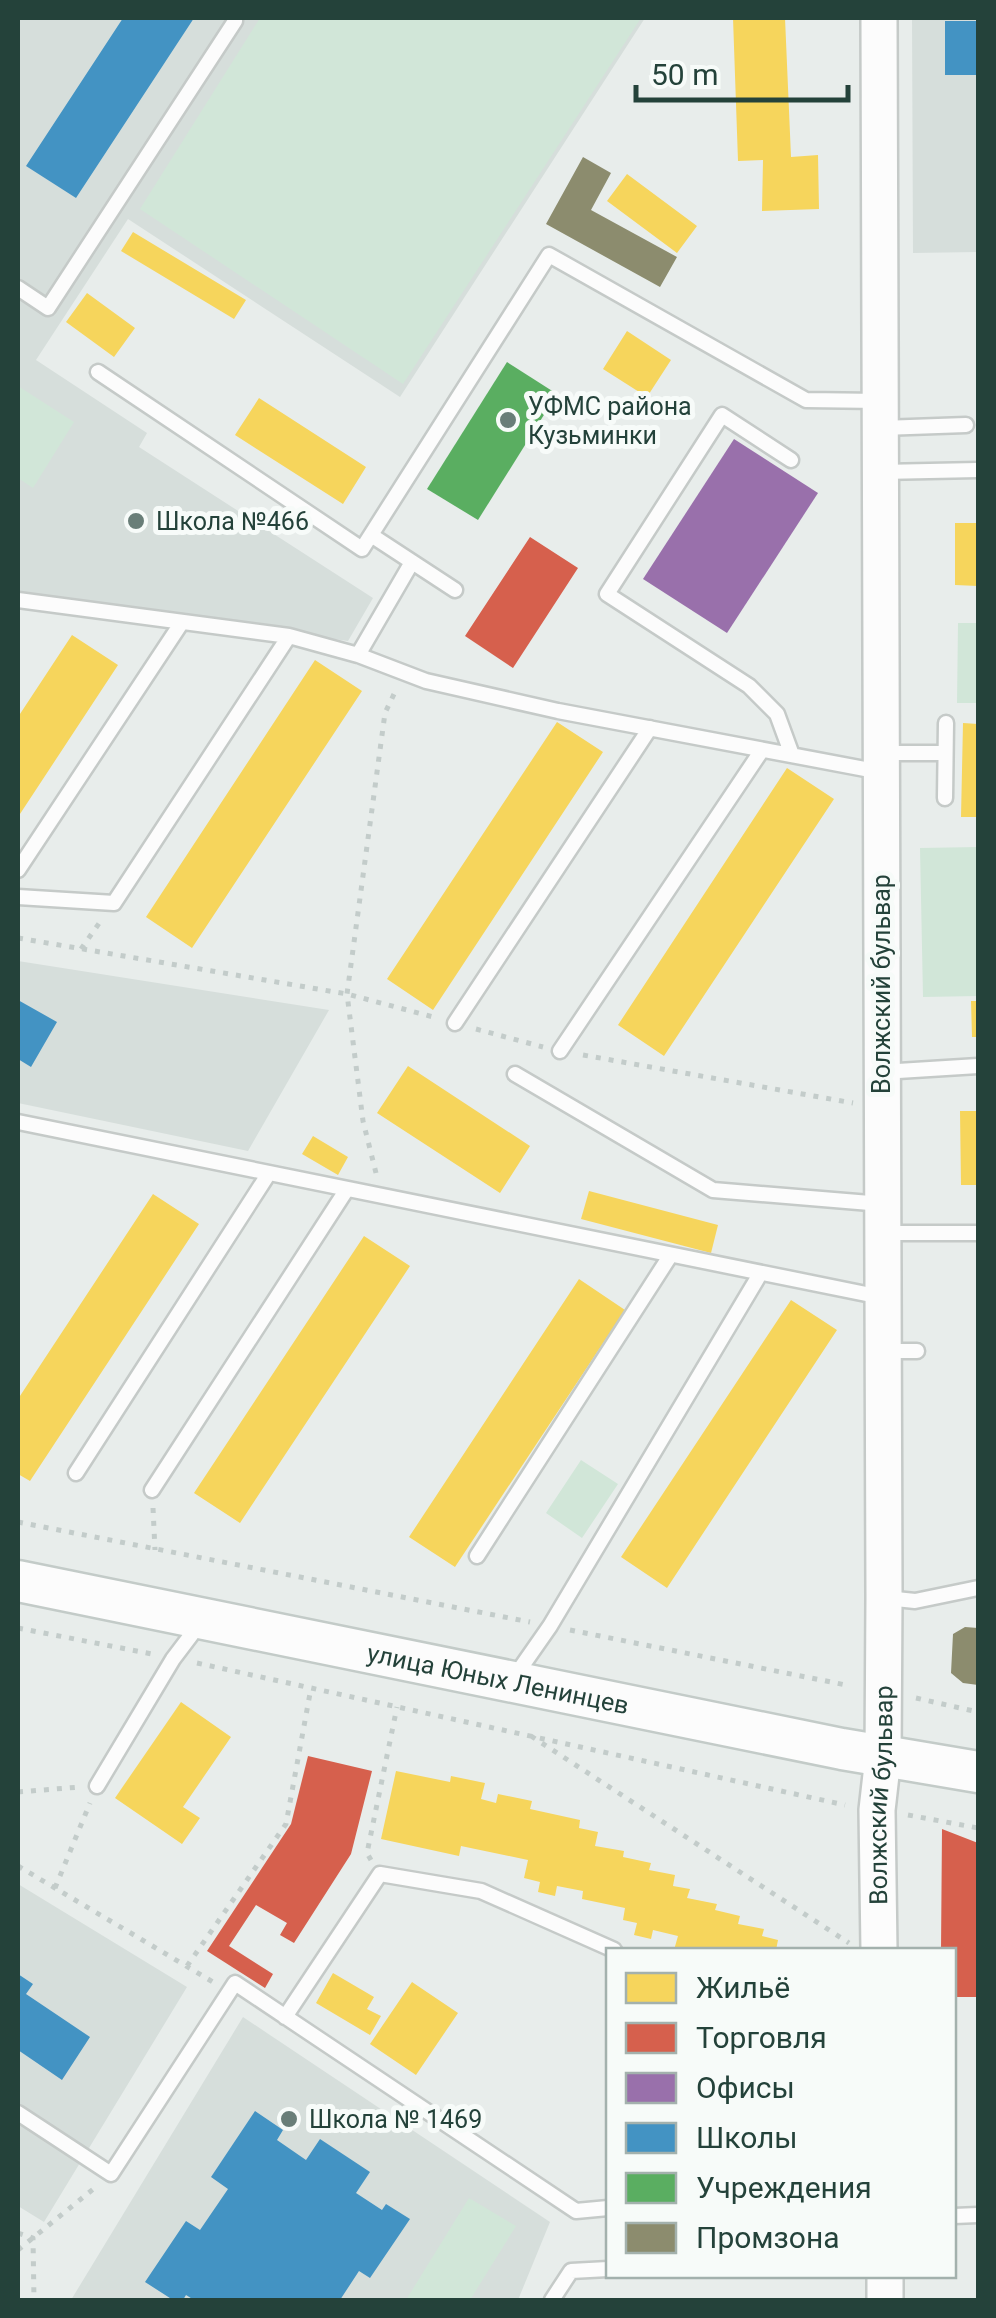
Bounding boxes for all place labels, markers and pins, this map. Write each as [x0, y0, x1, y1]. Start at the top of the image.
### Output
place label: УФМС района Кузьминки [528, 392, 692, 450]
marker: УФМС района Кузьминки [497, 409, 519, 431]
place label: Школа №466 [156, 507, 309, 536]
marker: Школа №466 [125, 510, 147, 532]
place label: Школа № 1469 [309, 2105, 482, 2134]
marker: Школа № 1469 [278, 2108, 300, 2130]

